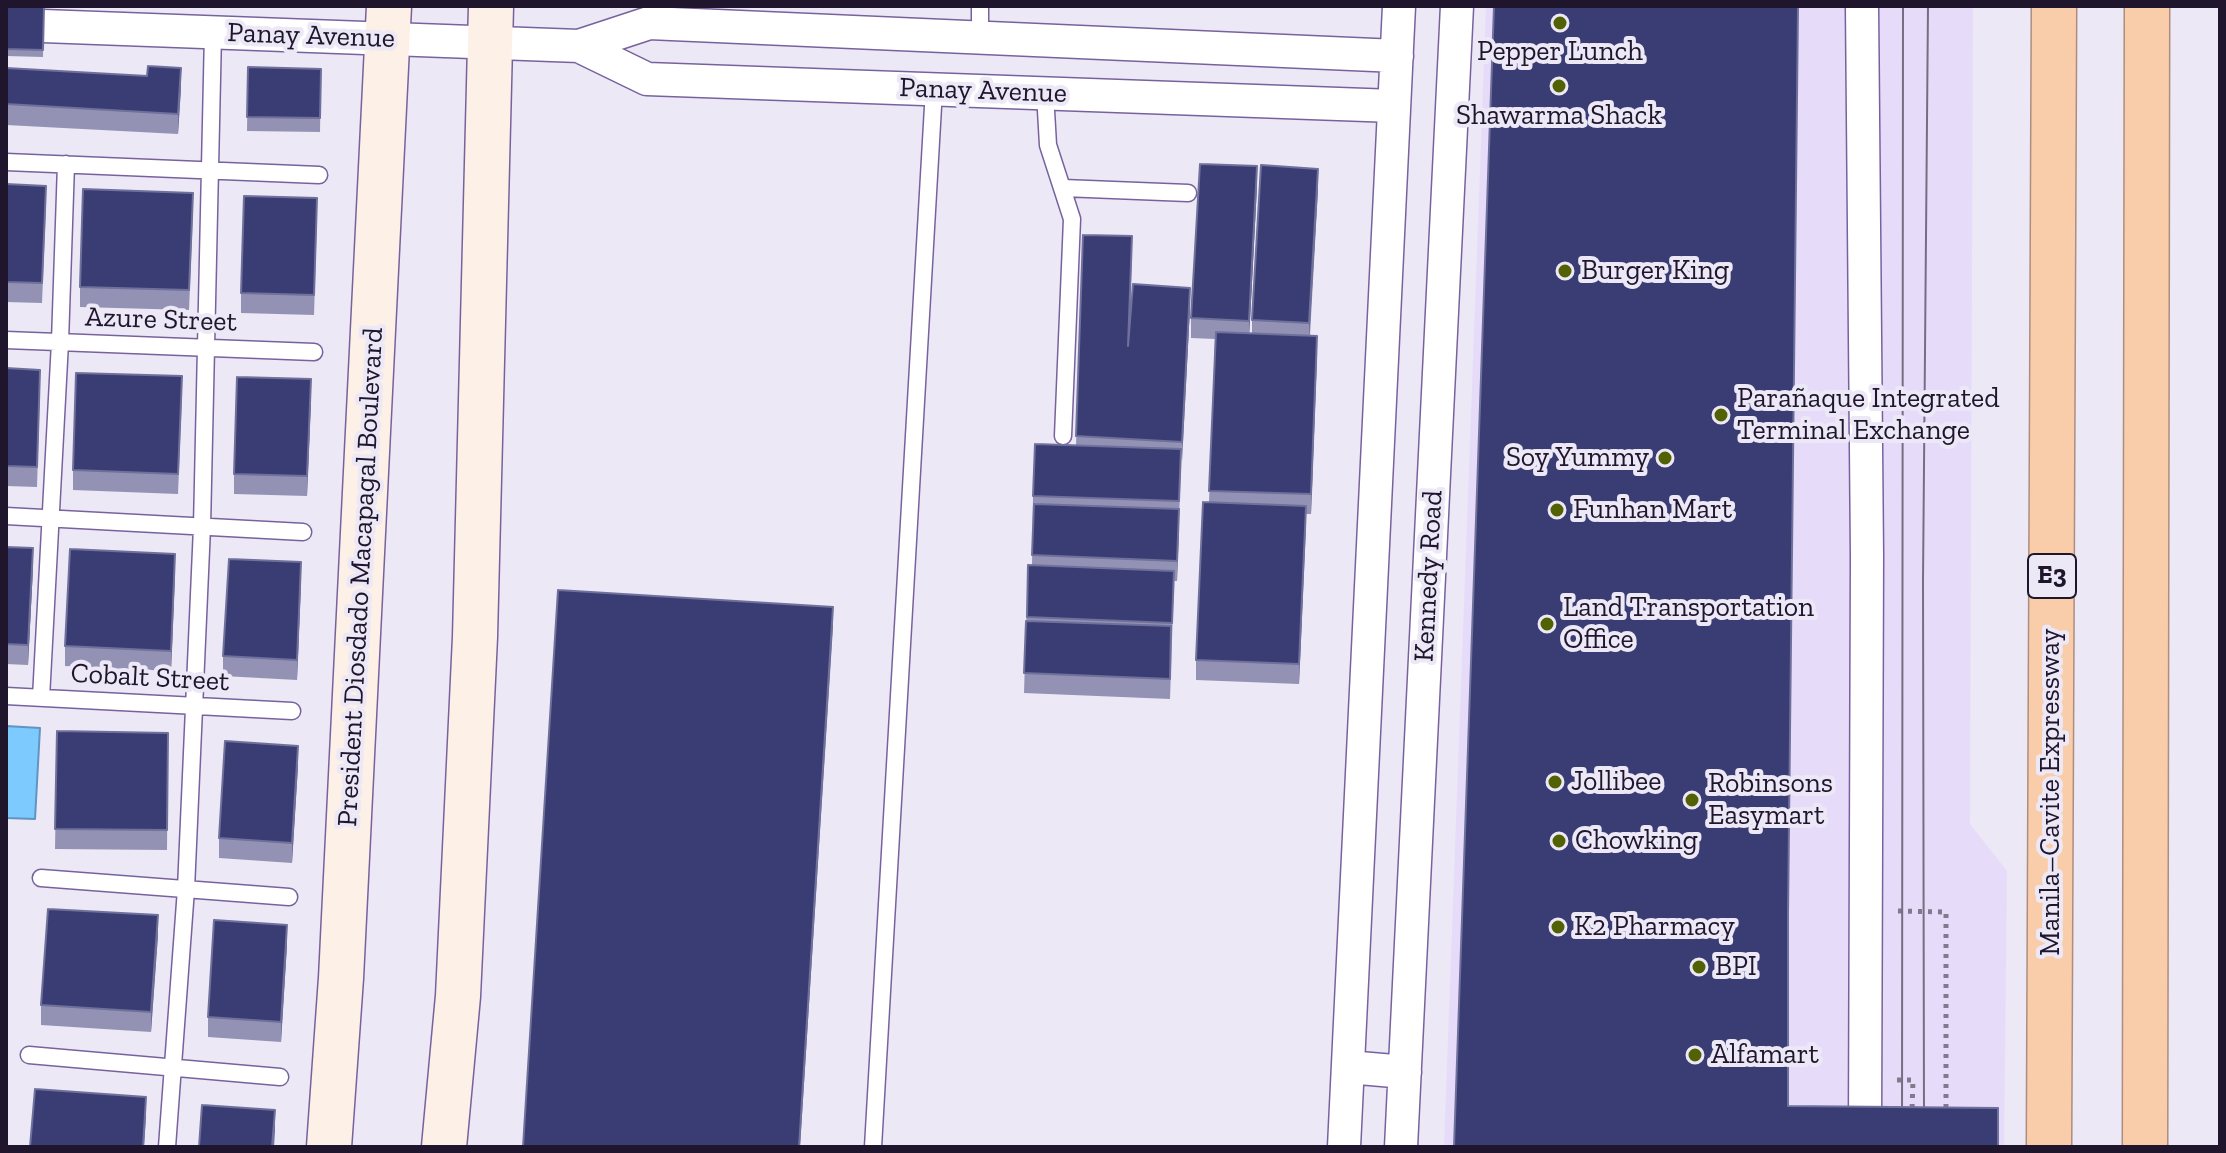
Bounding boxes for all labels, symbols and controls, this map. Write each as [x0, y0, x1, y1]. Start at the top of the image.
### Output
marker: Pepper Lunch [1551, 14, 1569, 32]
street label: Panay Avenue [227, 16, 395, 56]
place label: Pepper Lunch [1477, 35, 1643, 69]
street label: Panay Avenue [899, 71, 1067, 111]
marker: Shawarma Shack [1550, 77, 1568, 95]
place label: Shawarma Shack [1456, 99, 1662, 133]
place label: Burger King [1581, 254, 1729, 288]
marker: Burger King [1556, 262, 1574, 280]
street label: Azure Street [85, 301, 237, 339]
street label: President Diosdado Macapagal Boulevard [331, 327, 391, 827]
place label: Parañaque Integrated Terminal Exchange [1737, 382, 2000, 448]
marker: Parañaque Integrated Terminal Exchange [1712, 406, 1730, 424]
place label: Soy Yummy [1506, 441, 1649, 475]
marker: Soy Yummy [1656, 449, 1674, 467]
street label: Kennedy Road [1408, 489, 1450, 663]
place label: Funhan Mart [1573, 493, 1732, 527]
marker: Funhan Mart [1548, 501, 1566, 519]
road number: E3 [2028, 554, 2076, 598]
place label: Land Transportation Office [1563, 591, 1814, 657]
marker: Land Transportation Office [1538, 615, 1556, 633]
street label: Manila–Cavite Expressway [2034, 628, 2068, 956]
street label: Cobalt Street [70, 657, 230, 699]
place label: Jollibee [1571, 765, 1661, 799]
place label: Robinsons Easymart [1708, 767, 1833, 833]
marker: Jollibee [1546, 773, 1564, 791]
marker: Robinsons Easymart [1683, 791, 1701, 809]
place label: Chowking [1575, 824, 1698, 858]
marker: Chowking [1550, 832, 1568, 850]
place label: K2 Pharmacy [1574, 910, 1735, 944]
marker: K2 Pharmacy [1549, 918, 1567, 936]
place label: BPI [1715, 950, 1757, 984]
marker: BPI [1690, 958, 1708, 976]
place label: Alfamart [1711, 1038, 1819, 1072]
marker: Alfamart [1686, 1046, 1704, 1064]

